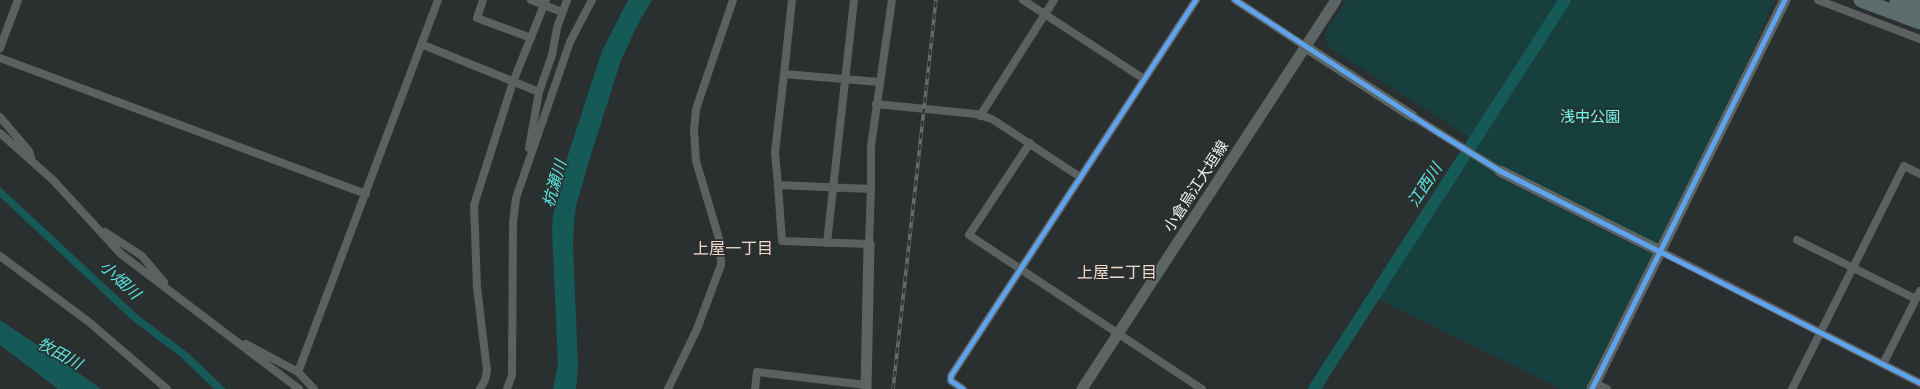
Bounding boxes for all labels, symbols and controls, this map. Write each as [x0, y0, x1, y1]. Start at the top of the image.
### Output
park label: 浅中公園 [1560, 109, 1620, 127]
street label: 小倉烏江大垣線 [1161, 138, 1233, 236]
water label: 杭瀬川 [540, 158, 572, 210]
water label: 江西川 [1405, 161, 1447, 211]
district label: 上屋一丁目 [693, 240, 773, 260]
water label: 小畑川 [95, 258, 143, 304]
district label: 上屋二丁目 [1077, 264, 1157, 284]
water label: 牧田川 [33, 335, 85, 375]

